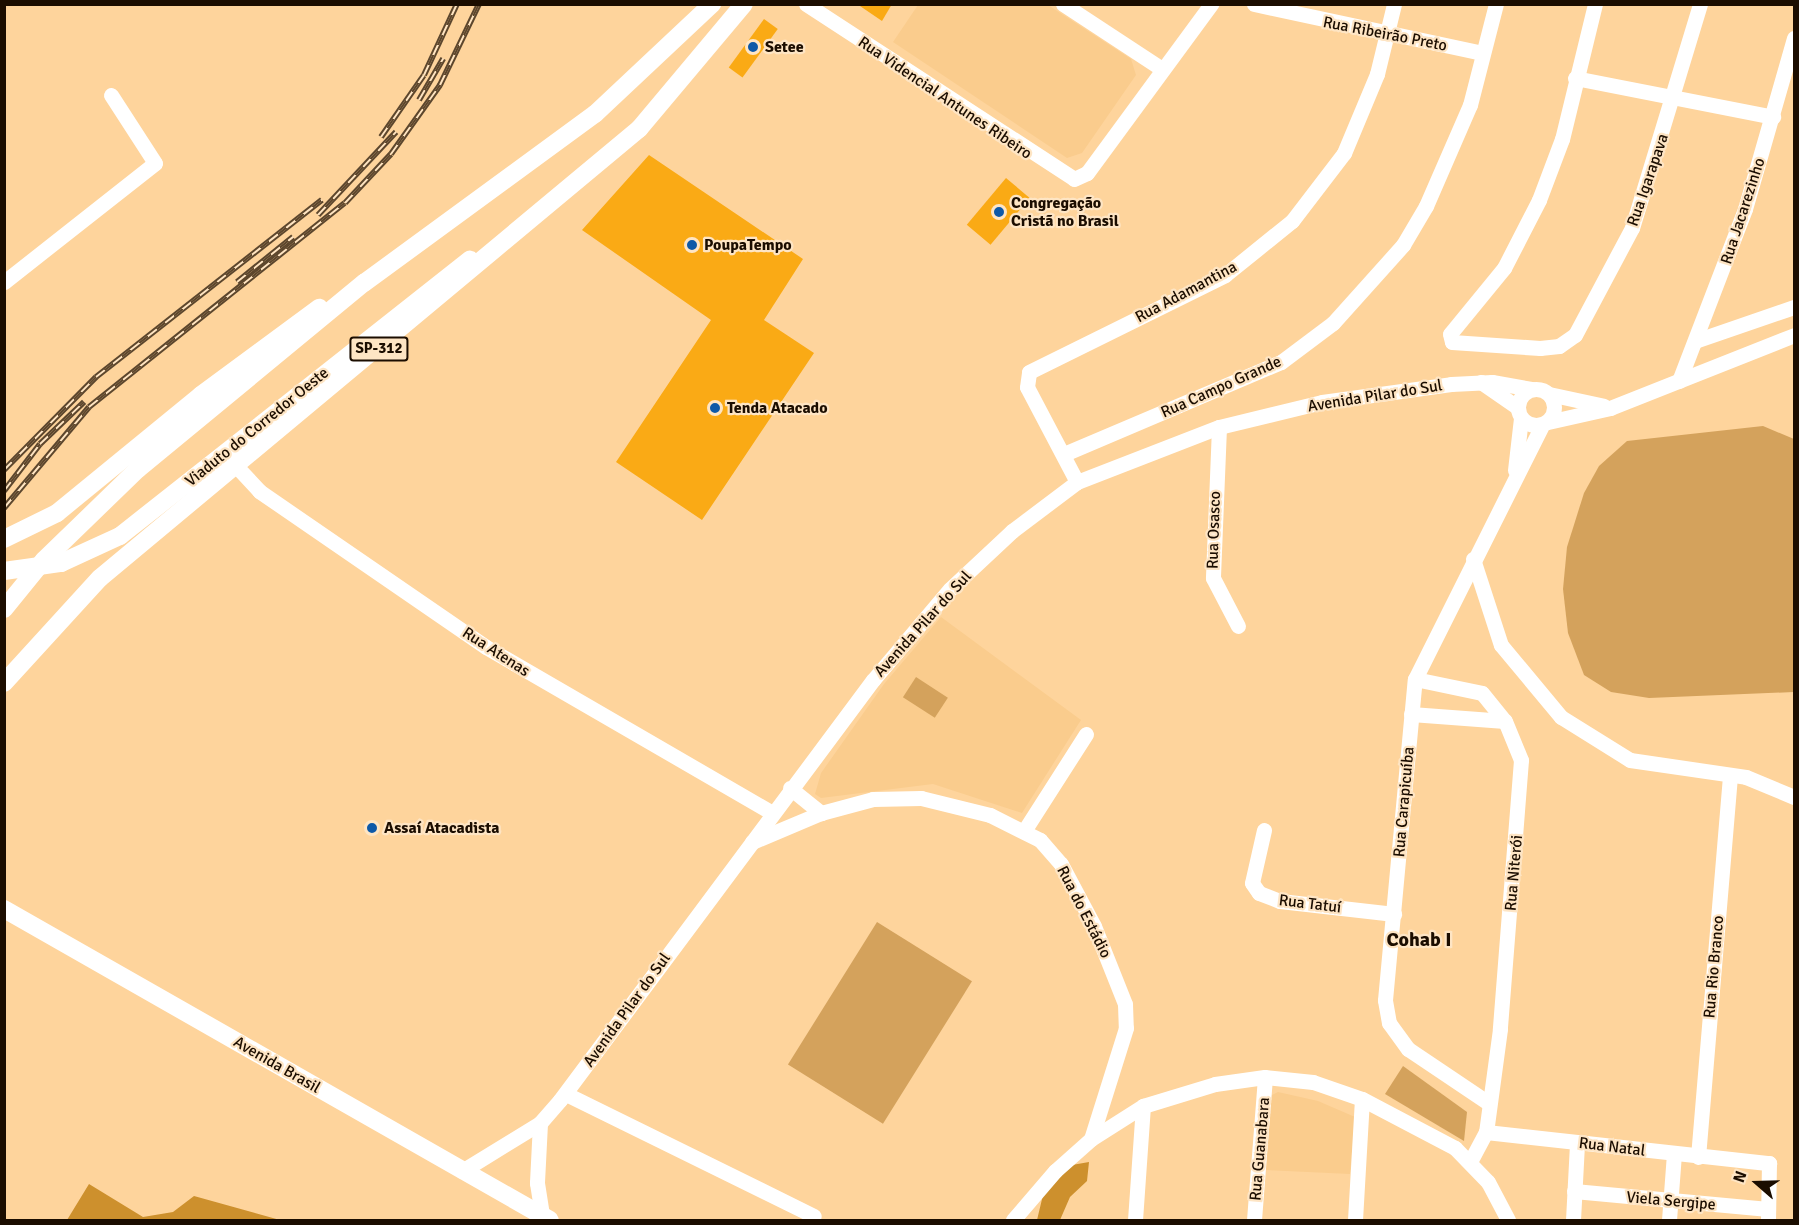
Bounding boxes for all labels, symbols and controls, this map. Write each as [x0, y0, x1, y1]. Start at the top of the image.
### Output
street label: Rua Ribeirão Preto [1321, 13, 1449, 55]
street label: Rua Videncial Antunes Ribeiro [854, 33, 1036, 163]
place label: Setee [765, 37, 804, 57]
marker: Setee [746, 40, 760, 54]
street label: Rua Igarapava [1623, 131, 1673, 229]
street label: Rua Jacarezinho [1717, 155, 1769, 267]
place label: Congregação Cristã no Brasil [1011, 193, 1119, 231]
marker: Congregação Cristã no Brasil [992, 205, 1006, 219]
place label: PoupaTempo [704, 235, 792, 255]
marker: PoupaTempo [685, 238, 699, 252]
street label: Rua Adamantina [1132, 257, 1240, 327]
road number: SP-312 [349, 337, 409, 361]
street label: Rua Campo Grande [1158, 352, 1284, 422]
street label: Viaduto do Corredor Oeste [181, 363, 333, 491]
street label: Avenida Pilar do Sul [1306, 376, 1444, 416]
place label: Tenda Atacado [727, 398, 827, 418]
marker: Tenda Atacado [708, 401, 722, 415]
street label: Rua Osasco [1203, 491, 1225, 569]
street label: Avenida Pilar do Sul [870, 567, 976, 681]
street label: Rua Atenas [459, 623, 533, 681]
street label: Rua Carapicuíba [1390, 746, 1418, 858]
place label: Assaí Atacadista [384, 818, 499, 838]
marker: Assaí Atacadista [365, 821, 379, 835]
street label: Rua Niterói [1501, 834, 1527, 912]
street label: Rua do Estádio [1053, 863, 1115, 961]
street label: Rua Tatuí [1278, 891, 1342, 917]
street label: Rua Rio Branco [1700, 915, 1728, 1019]
district label: Cohab I [1386, 927, 1452, 951]
street label: Avenida Pilar do Sul [579, 949, 675, 1071]
street label: Avenida Brasil [230, 1032, 324, 1098]
street label: Rua Guanabara [1246, 1096, 1274, 1202]
street label: Rua Natal [1578, 1133, 1646, 1161]
north arrow [1727, 1153, 1787, 1213]
text: N [1729, 1168, 1751, 1186]
street label: Viela Sergipe [1625, 1188, 1717, 1214]

